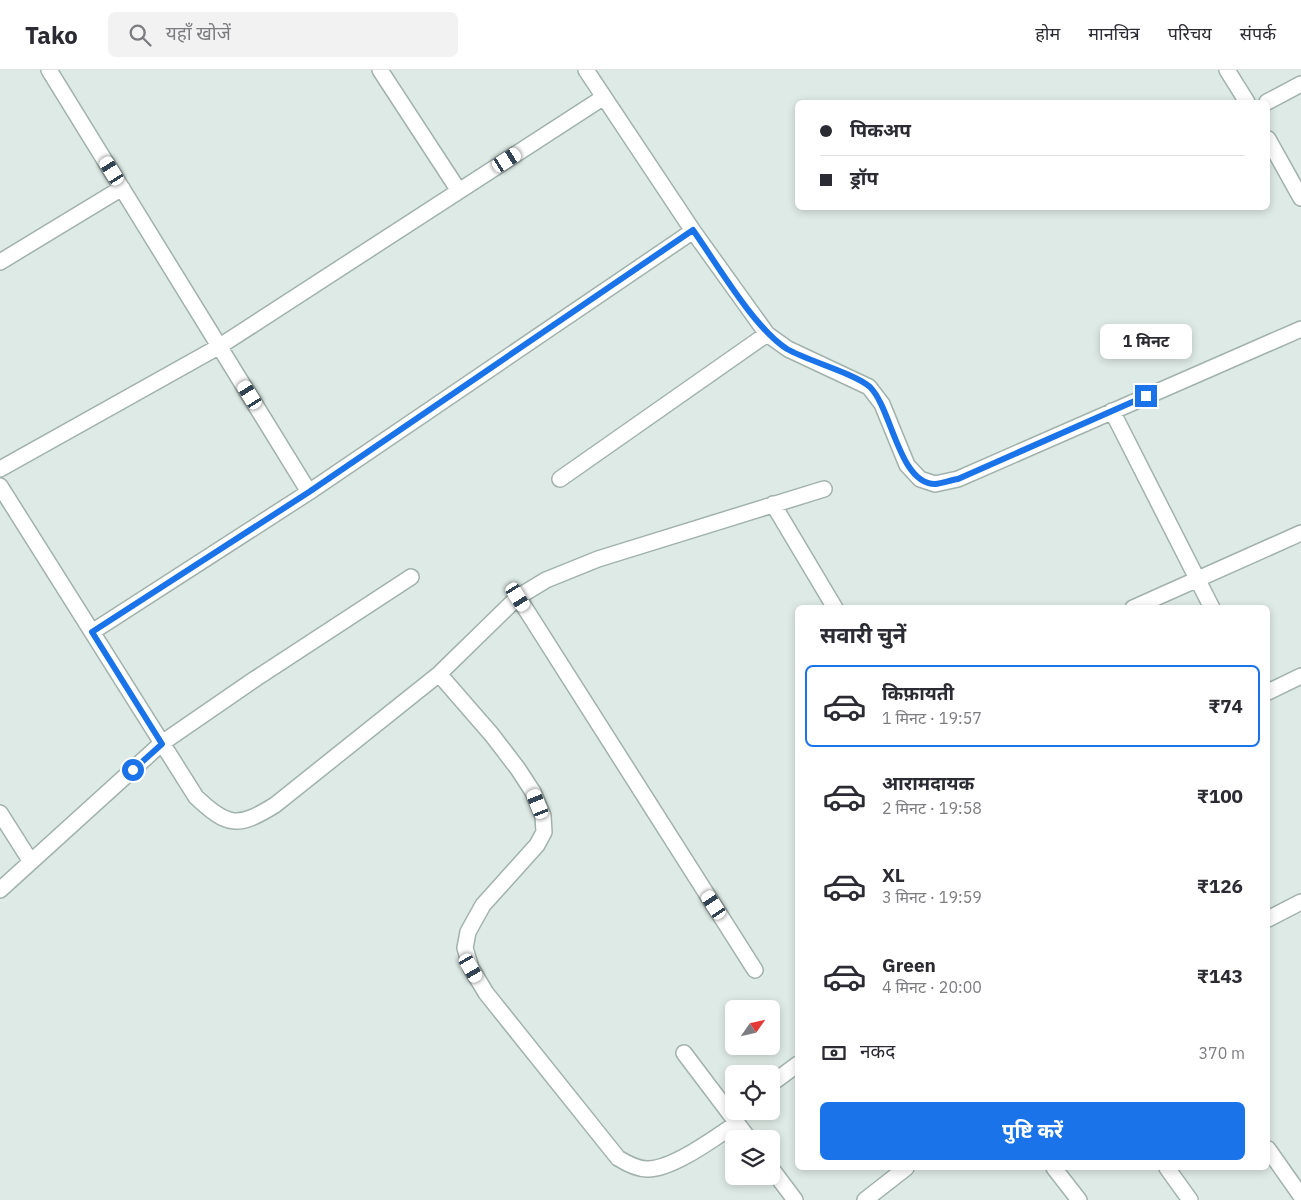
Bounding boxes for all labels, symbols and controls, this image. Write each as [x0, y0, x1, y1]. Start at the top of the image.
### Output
search box [108, 12, 458, 57]
text: Tako [25, 19, 78, 51]
icon: search [126, 21, 154, 49]
text: यहाँ खोजें [166, 21, 231, 45]
text: होम [1035, 22, 1060, 45]
text: मानचित्र [1088, 22, 1140, 45]
text: परिचय [1168, 22, 1212, 45]
text: संपर्क [1240, 22, 1276, 45]
text: पिकअप [850, 118, 911, 142]
car [490, 146, 523, 174]
car [97, 154, 126, 188]
text: ड्रॉप [850, 166, 878, 190]
callout: 1 मिनट [1100, 324, 1192, 358]
text: 1 मिनट [1123, 331, 1169, 351]
car [235, 378, 264, 412]
route end [1135, 385, 1157, 407]
car [503, 580, 532, 614]
text: सवारी चुनें [820, 620, 906, 649]
text: किफ़ायती [882, 681, 954, 705]
icon: car [822, 684, 867, 729]
text: ₹74 [1208, 694, 1243, 718]
text: 1 मिनट · 19:57 [882, 708, 982, 728]
route start [122, 759, 144, 781]
text: आरामदायक [882, 771, 974, 795]
icon: car [822, 774, 867, 819]
text: ₹100 [1197, 784, 1243, 808]
car [525, 787, 550, 821]
text: 2 मिनट · 19:58 [882, 798, 982, 818]
text: XL [882, 863, 905, 887]
icon: car [822, 864, 867, 909]
text: ₹126 [1197, 874, 1243, 898]
text: 3 मिनट · 19:59 [882, 887, 982, 907]
car [699, 888, 728, 922]
car [457, 951, 484, 985]
text: Green [882, 953, 936, 977]
icon: car [822, 954, 867, 999]
text: ₹143 [1197, 964, 1243, 988]
text: 4 मिनट · 20:00 [882, 977, 982, 997]
north arrow [725, 1000, 780, 1055]
map controls [725, 1000, 780, 1185]
icon: cash [820, 1039, 848, 1067]
text: नकद [860, 1039, 895, 1063]
text: 370 m [1198, 1043, 1245, 1063]
button: locate [725, 1065, 780, 1120]
button: पुष्टि करें [820, 1102, 1245, 1160]
button: layers [725, 1130, 780, 1185]

